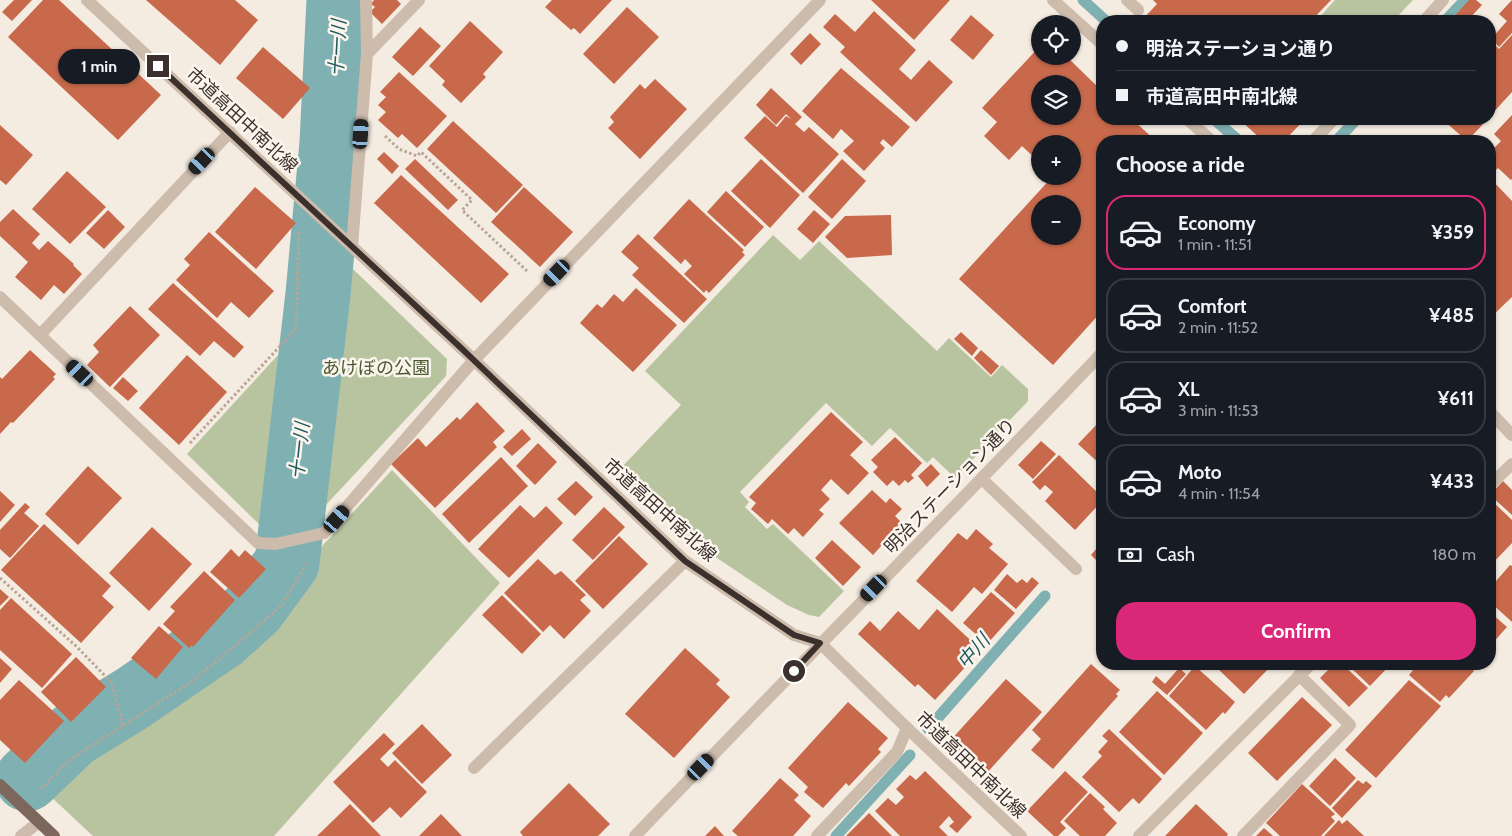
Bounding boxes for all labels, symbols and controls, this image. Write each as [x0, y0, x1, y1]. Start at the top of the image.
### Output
map controls [1031, 15, 1081, 245]
button: locate [1031, 15, 1081, 65]
water label: 十一川 [325, 17, 351, 77]
text: 明治ステーション通り [1146, 37, 1336, 60]
callout: 1 min [58, 48, 140, 84]
route end [147, 55, 169, 77]
text: 1 min [81, 57, 117, 76]
street label: 市道高田中南北線 [182, 63, 302, 177]
button: layers [1031, 75, 1081, 125]
text: 市道高田中南北線 [1146, 85, 1298, 108]
car [352, 119, 369, 149]
button: + [1031, 135, 1081, 185]
car [186, 145, 217, 177]
text: Choose a ride [1116, 151, 1245, 178]
button: − [1031, 195, 1081, 245]
icon: car [1118, 210, 1163, 255]
text: Economy [1178, 212, 1256, 235]
text: ¥359 [1431, 221, 1474, 244]
text: 1 min · 11:51 [1178, 235, 1252, 254]
car [541, 257, 572, 289]
icon: car [1118, 293, 1163, 338]
text: Comfort [1178, 295, 1247, 318]
text: ¥485 [1429, 304, 1474, 327]
text: 2 min · 11:52 [1178, 318, 1258, 337]
car [63, 357, 96, 389]
park label: あけぼの公園 [322, 357, 430, 379]
icon: car [1118, 376, 1163, 421]
text: XL [1178, 378, 1199, 401]
text: ¥611 [1438, 387, 1474, 410]
text: 3 min · 11:53 [1178, 401, 1259, 420]
street label: 明治ステーション通り [880, 414, 1020, 558]
water label: 十一川 [285, 420, 314, 481]
street label: 市道高田中南北線 [599, 454, 721, 566]
icon: car [1118, 459, 1163, 504]
text: Moto [1178, 461, 1222, 484]
text: ¥433 [1430, 470, 1474, 493]
text: 4 min · 11:54 [1178, 484, 1260, 503]
car [321, 503, 352, 535]
icon: cash [1116, 541, 1144, 569]
text: Cash [1156, 543, 1195, 566]
text: 180 m [1432, 545, 1476, 564]
car [858, 572, 889, 604]
button: Confirm [1116, 602, 1476, 660]
water label: 中川 [952, 628, 996, 673]
route start [783, 660, 805, 682]
street label: 市道高田中南北線 [912, 707, 1030, 823]
car [685, 751, 716, 783]

